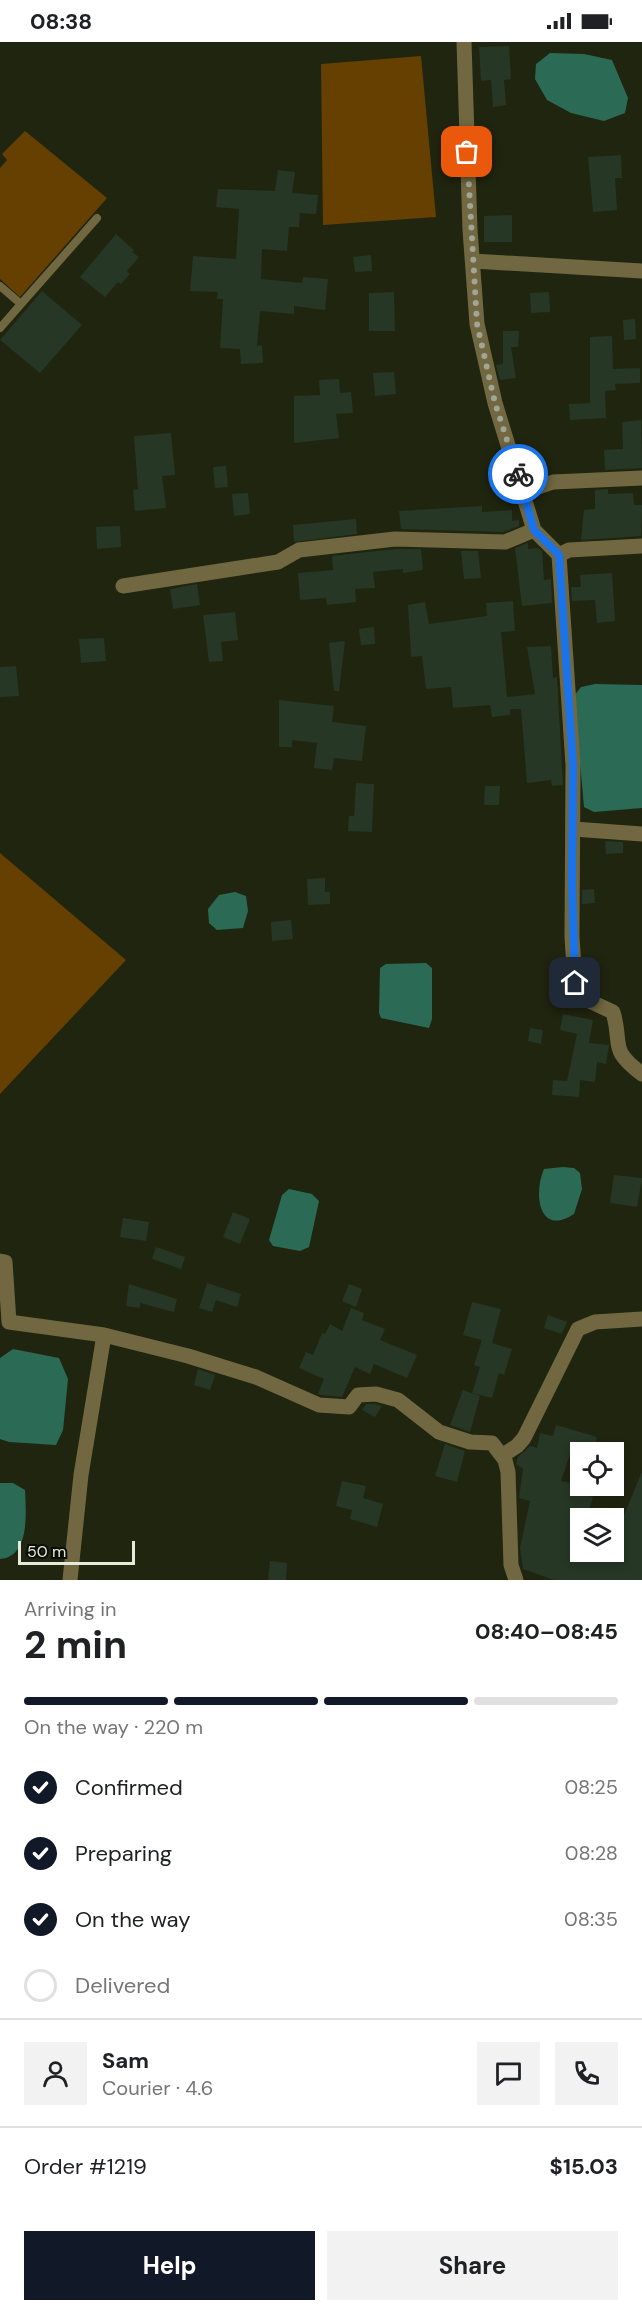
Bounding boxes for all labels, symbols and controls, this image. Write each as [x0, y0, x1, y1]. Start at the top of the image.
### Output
text: 08:38 [30, 7, 92, 36]
pin [441, 126, 492, 177]
icon: bag [450, 135, 483, 168]
courier [488, 444, 548, 504]
icon: bike [502, 458, 535, 491]
pin [549, 957, 600, 1008]
icon: home [558, 966, 591, 999]
map controls [570, 1442, 624, 1562]
button: locate [570, 1442, 624, 1496]
button: layers [570, 1508, 624, 1562]
scale bar [18, 1538, 135, 1566]
text: 50 m [27, 1541, 66, 1562]
text: Arriving in [24, 1596, 116, 1622]
text: 08:40–08:45 [475, 1617, 618, 1646]
text: 2 min [24, 1619, 127, 1670]
text: On the way · 220 m [24, 1714, 203, 1740]
icon: check [24, 1771, 57, 1804]
text: Confirmed [75, 1773, 183, 1802]
text: 08:25 [564, 1774, 618, 1800]
icon: check [24, 1837, 57, 1870]
text: Preparing [75, 1839, 172, 1868]
text: 08:28 [565, 1840, 618, 1866]
icon: check [24, 1903, 57, 1936]
text: On the way [75, 1905, 190, 1934]
text: 08:35 [564, 1906, 618, 1932]
text: Delivered [75, 1971, 170, 2000]
button: person [24, 2042, 87, 2105]
button: chat [477, 2042, 540, 2105]
button: phone [555, 2042, 618, 2105]
text: Sam [102, 2046, 149, 2075]
text: Courier · 4.6 [102, 2075, 213, 2101]
text: Order #1219 [24, 2152, 147, 2181]
text: $15.03 [550, 2152, 618, 2181]
button: Help [24, 2231, 315, 2300]
button: Share [327, 2231, 618, 2300]

